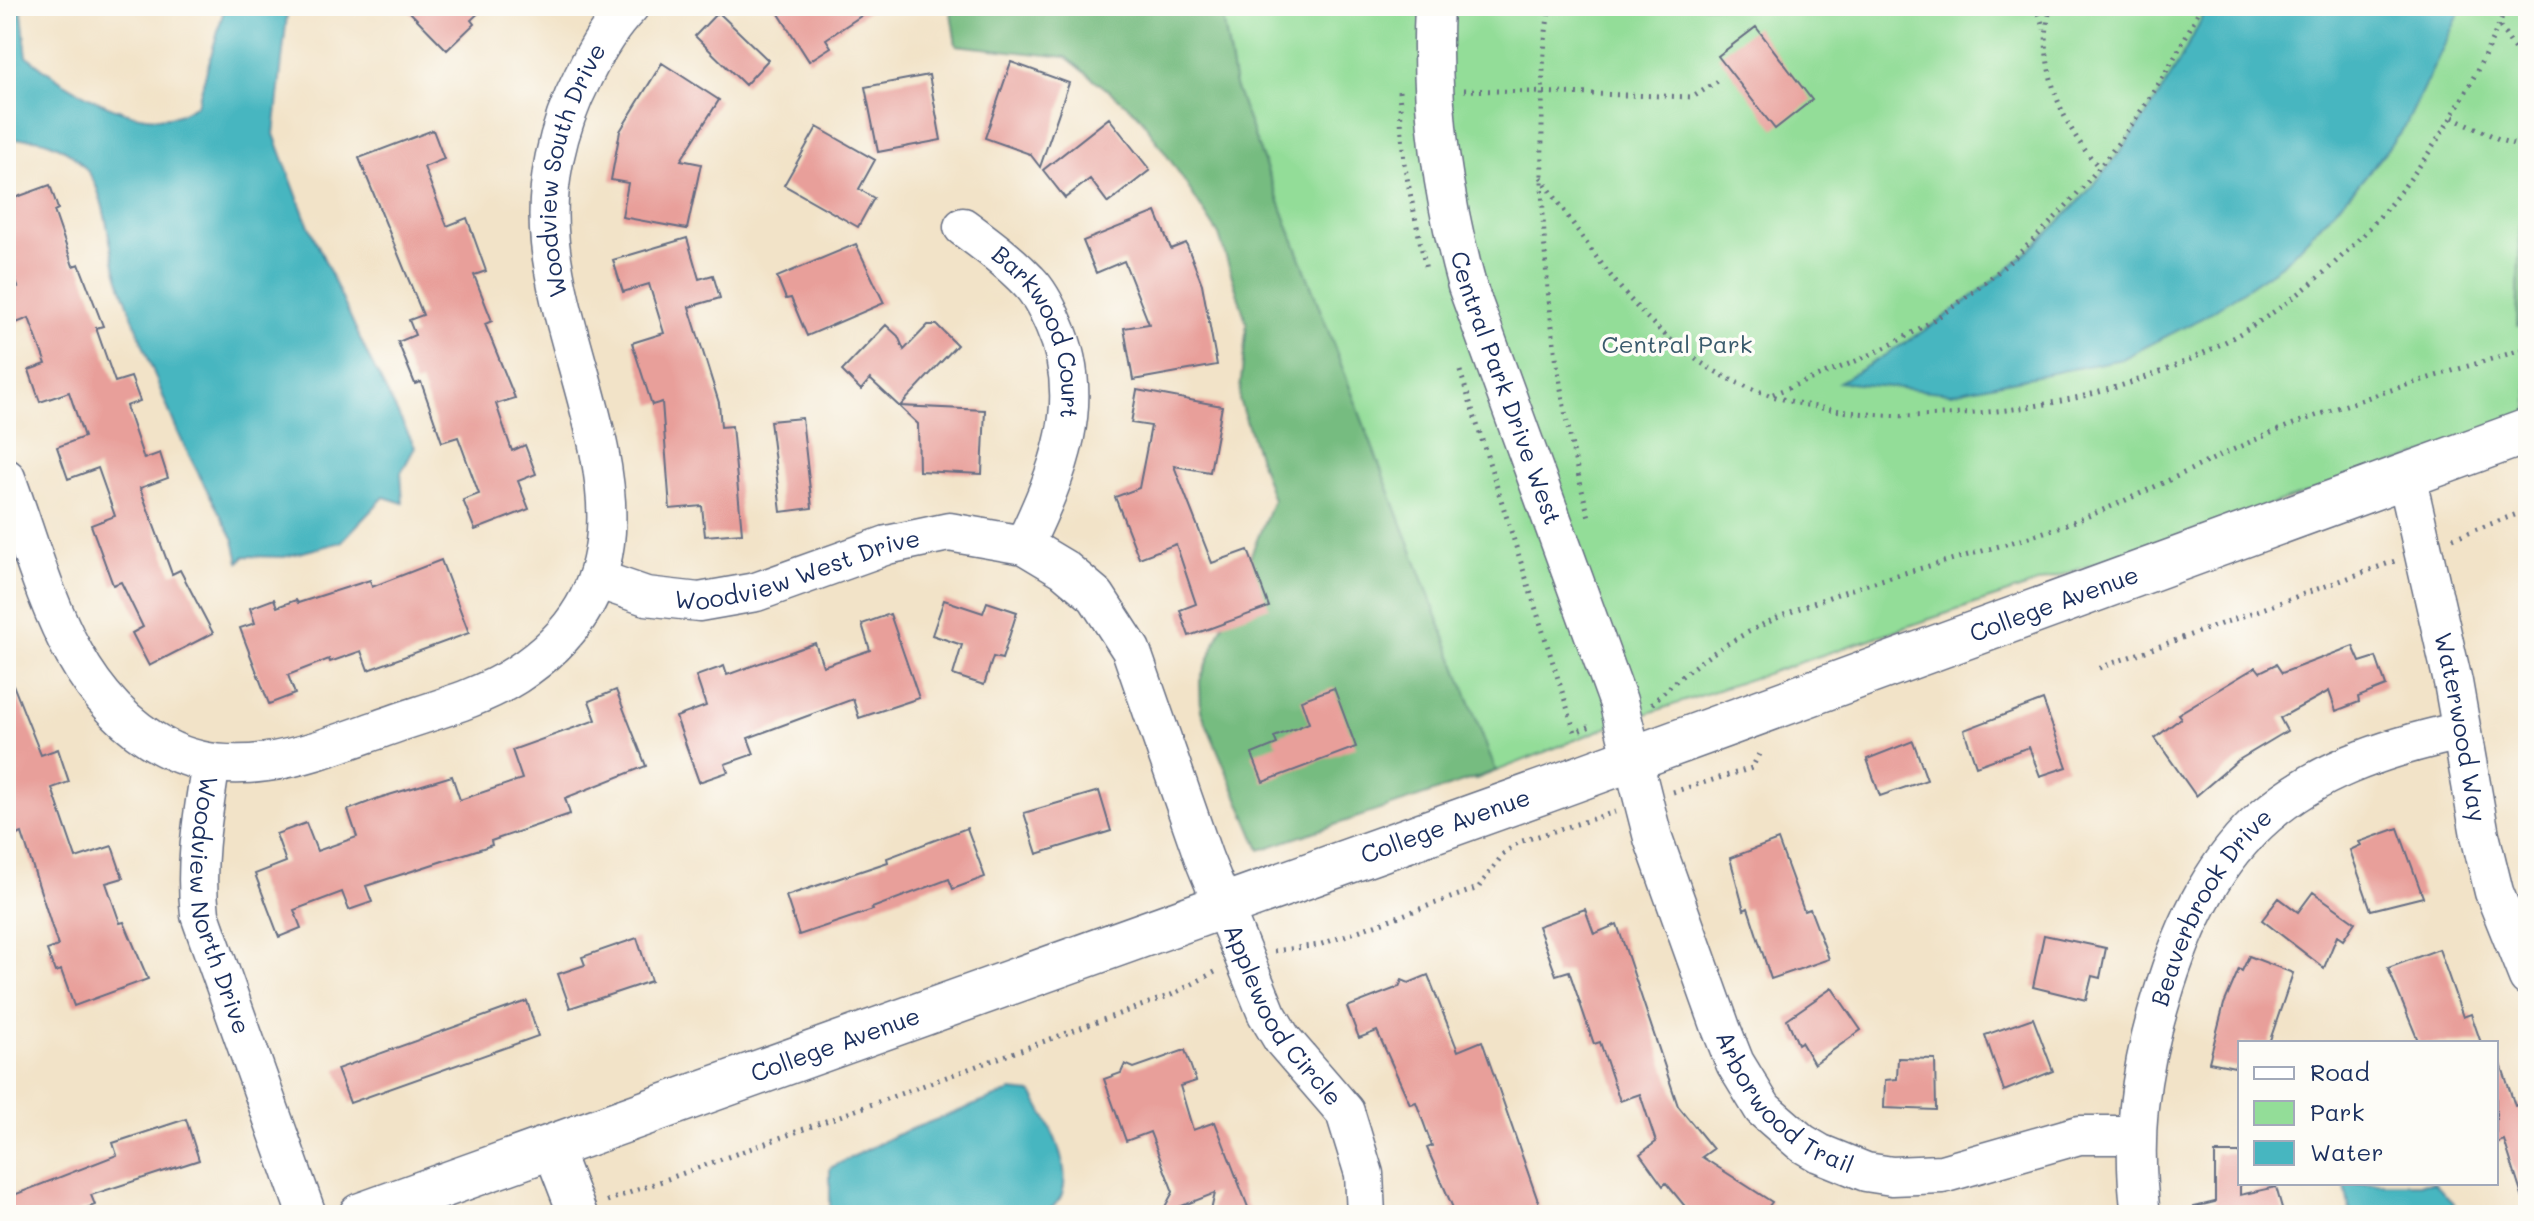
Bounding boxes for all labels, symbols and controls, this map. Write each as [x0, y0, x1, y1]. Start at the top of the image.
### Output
street label: Woodview South Drive [531, 37, 612, 301]
street label: Barkwood Court [986, 238, 1087, 420]
street label: Central Park Drive West [1445, 248, 1569, 528]
park label: Central Park [1602, 328, 1752, 359]
street label: Woodview West Drive [673, 522, 923, 616]
street label: College Avenue [1965, 558, 2143, 648]
street label: Waterwood Way [2428, 629, 2494, 824]
street label: Woodview North Drive [184, 774, 258, 1038]
street label: College Avenue [1356, 780, 1534, 870]
street label: Beaverbrook Drive [2143, 801, 2278, 1009]
street label: Applewood Circle [1218, 919, 1350, 1112]
street label: College Avenue [746, 999, 924, 1088]
street label: Arborwood Trail [1710, 1026, 1859, 1179]
legend [2238, 1041, 2498, 1185]
text: Road [2310, 1056, 2370, 1087]
text: Park [2310, 1096, 2364, 1127]
text: Water [2310, 1136, 2384, 1167]

